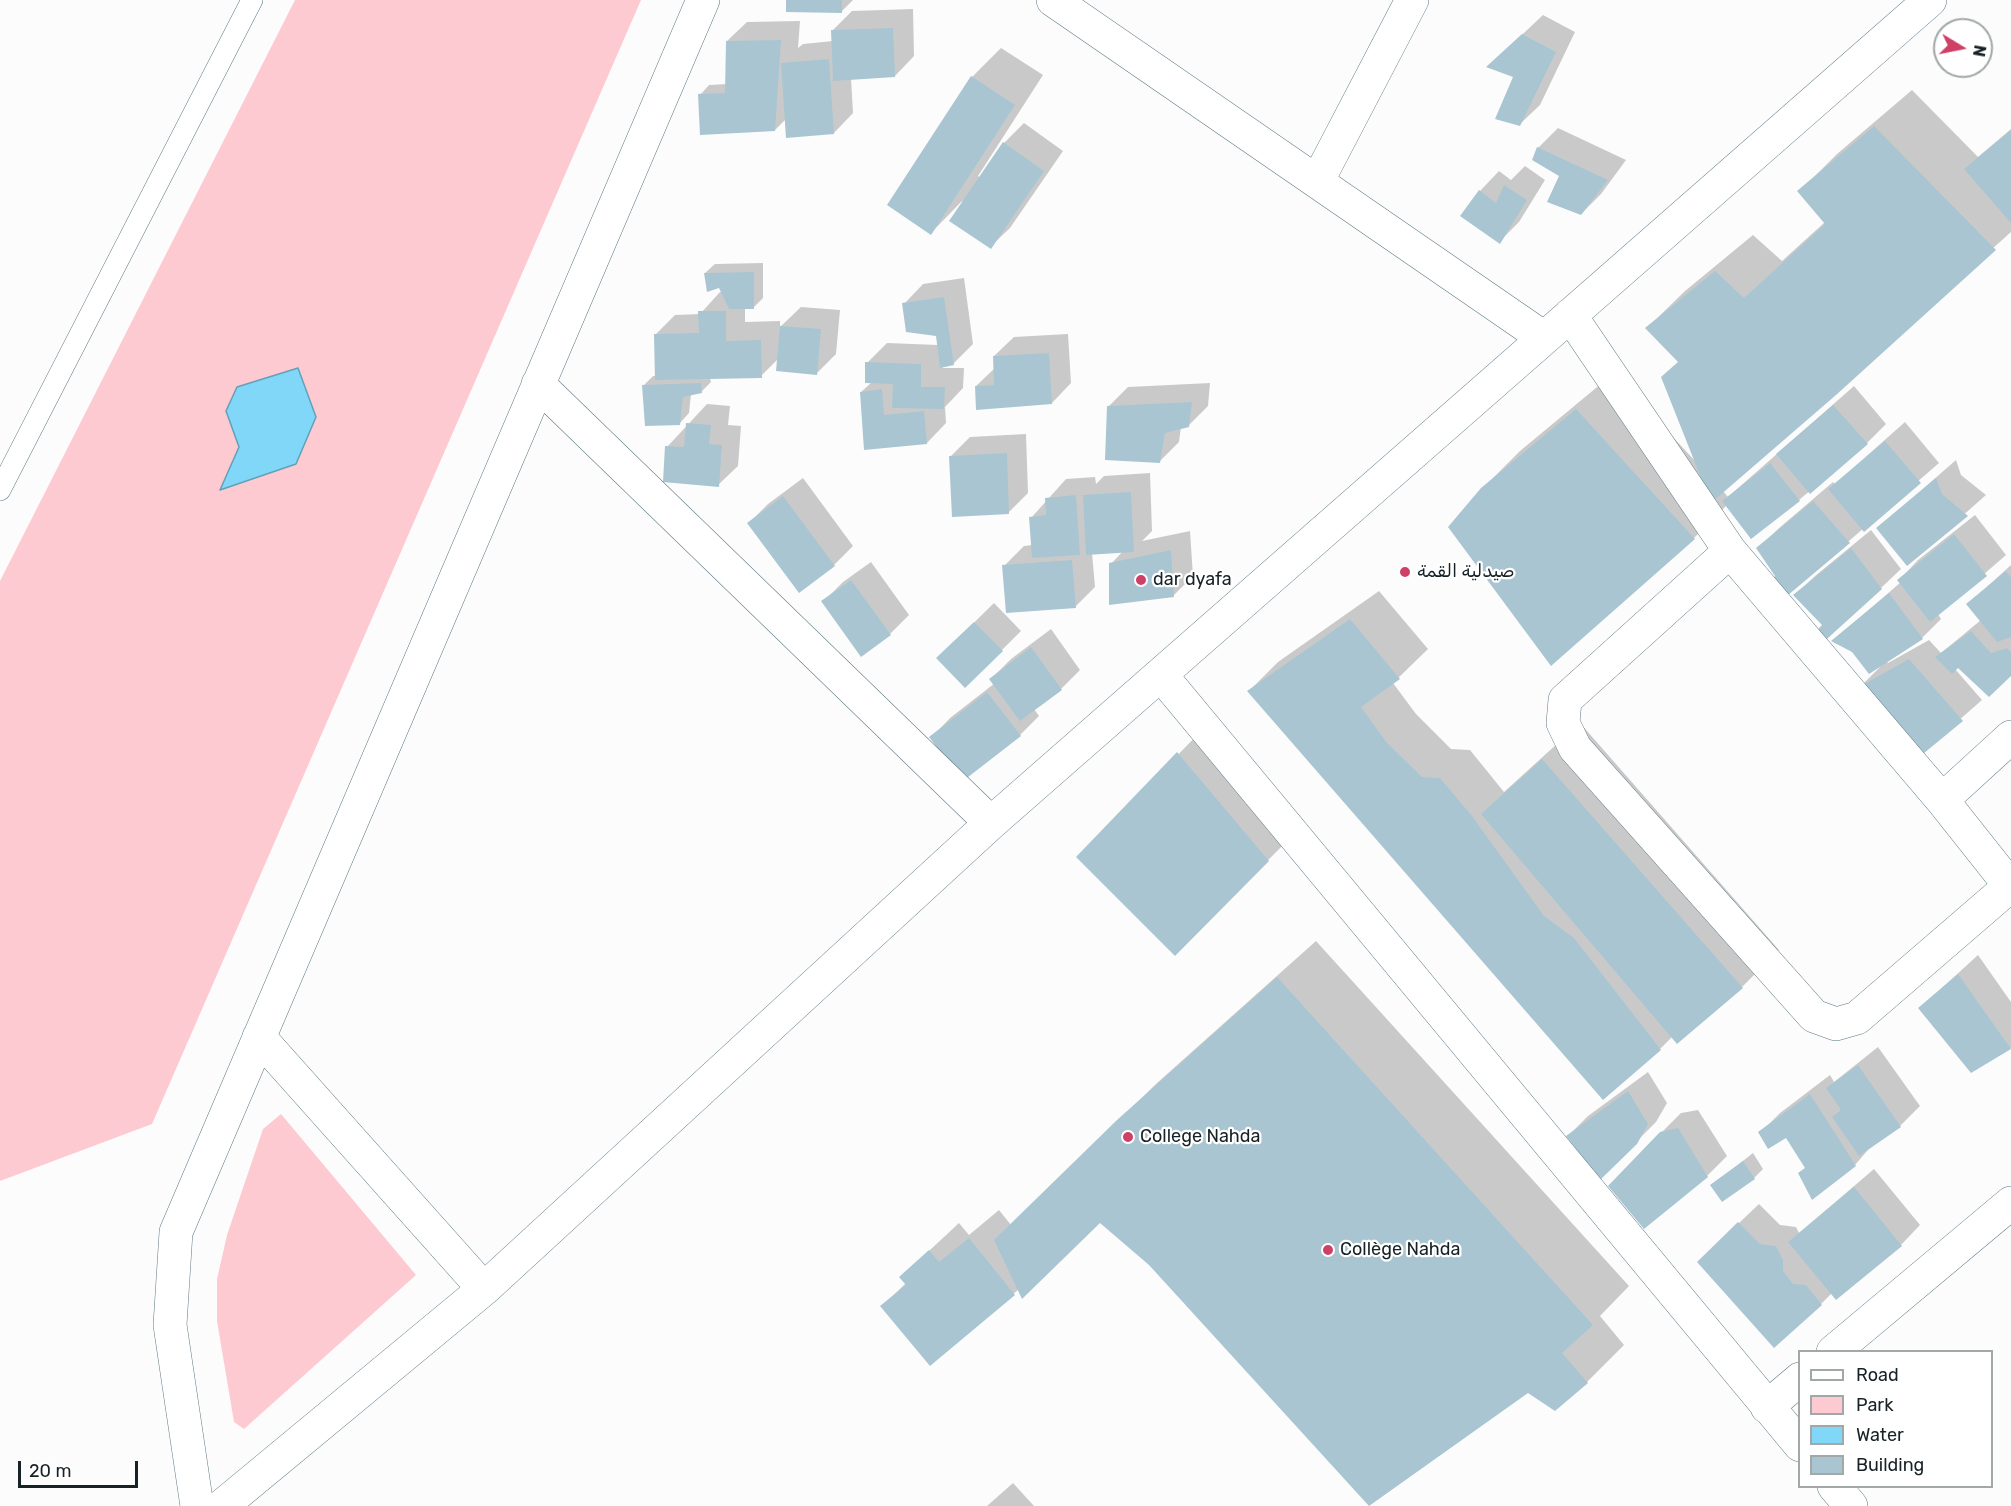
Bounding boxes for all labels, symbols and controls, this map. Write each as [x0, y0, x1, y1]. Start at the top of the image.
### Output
north arrow [1933, 18, 1993, 78]
text: N [1969, 44, 1990, 58]
place label: صيدلية القمة [1417, 561, 1514, 583]
marker: صيدلية القمة [1398, 565, 1412, 579]
place label: dar dyafa [1153, 569, 1232, 591]
marker: dar dyafa [1134, 573, 1148, 587]
place label: College Nahda [1140, 1126, 1260, 1148]
marker: College Nahda [1121, 1130, 1135, 1144]
place label: Collège Nahda [1340, 1239, 1460, 1261]
marker: Collège Nahda [1321, 1243, 1335, 1257]
legend [1798, 1350, 1993, 1488]
text: Road [1856, 1364, 1899, 1386]
text: Park [1856, 1394, 1893, 1416]
text: Water [1856, 1424, 1904, 1446]
scale bar [21, 1449, 141, 1487]
text: Building [1856, 1454, 1924, 1476]
text: 20 m [29, 1460, 71, 1482]

